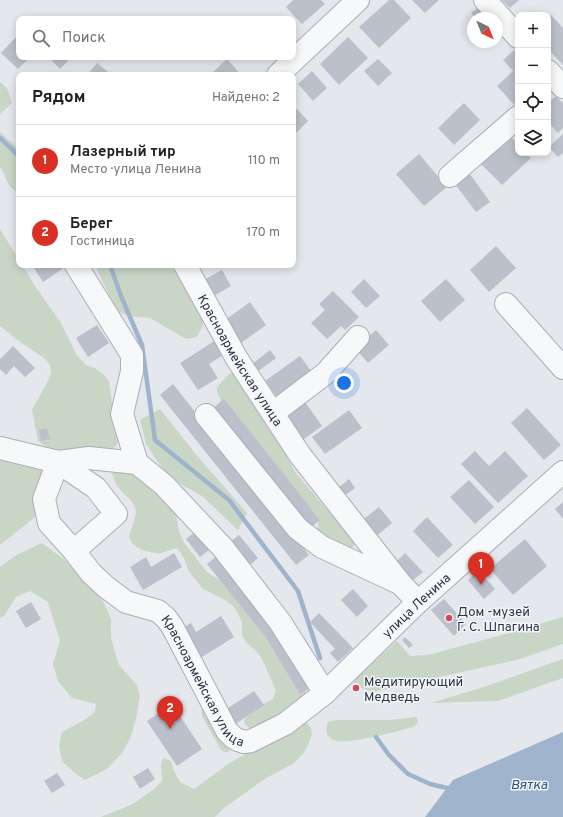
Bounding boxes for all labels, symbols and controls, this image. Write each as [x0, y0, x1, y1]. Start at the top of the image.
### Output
north arrow [467, 12, 503, 48]
map controls [515, 12, 551, 156]
button: + [515, 12, 551, 48]
search box [16, 16, 296, 60]
icon: search [30, 27, 52, 49]
text: Поиск [62, 29, 106, 48]
button: − [515, 48, 551, 84]
button: locate [515, 84, 551, 120]
text: Рядом [32, 87, 85, 109]
text: Найдено: 2 [212, 90, 280, 106]
button: layers [515, 120, 551, 156]
text: Лазерный тир [70, 143, 176, 162]
text: 1 [42, 153, 48, 169]
text: 110 m [248, 153, 280, 169]
text: Место · улица Ленина [70, 162, 201, 178]
text: Берег [70, 215, 113, 234]
text: 2 [41, 225, 49, 241]
text: 170 m [246, 225, 280, 241]
text: Гостиница [70, 234, 134, 250]
street label: Красноармейская улица [193, 292, 285, 430]
your location [334, 373, 354, 393]
pin: 1 [468, 552, 494, 585]
street label: улица Ленина [380, 571, 455, 642]
place label: Дом -музей Г. С. Шпагина [457, 605, 540, 636]
street label: Красноармейская улица [157, 613, 246, 751]
marker: Дом -музей Г. С. Шпагина [444, 613, 454, 623]
place label: Медитирующий Медведь [364, 675, 463, 706]
marker: Медитирующий Медведь [351, 683, 361, 693]
pin: 2 [157, 696, 183, 729]
water label: Вятка [510, 777, 548, 794]

